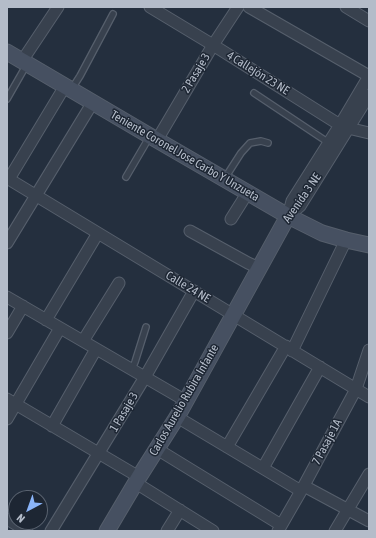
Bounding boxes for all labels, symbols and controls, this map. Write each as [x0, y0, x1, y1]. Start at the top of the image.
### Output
street label: 4 Callejón 23 NE [224, 48, 292, 98]
street label: 2 Pasaje 3 [179, 51, 213, 95]
street label: Teniente Coronel Jose Carbo Y Unzueta [108, 107, 262, 205]
street label: Avenida 3 NE [280, 170, 324, 226]
street label: Calle 24 NE [163, 268, 213, 306]
street label: Carlos Aurelio Rubira Infante [146, 342, 222, 458]
street label: 1 Pasaje 3 [107, 390, 141, 434]
street label: 7 Pasaje 1A [309, 417, 345, 467]
north arrow [8, 490, 48, 530]
text: N [14, 512, 27, 525]

